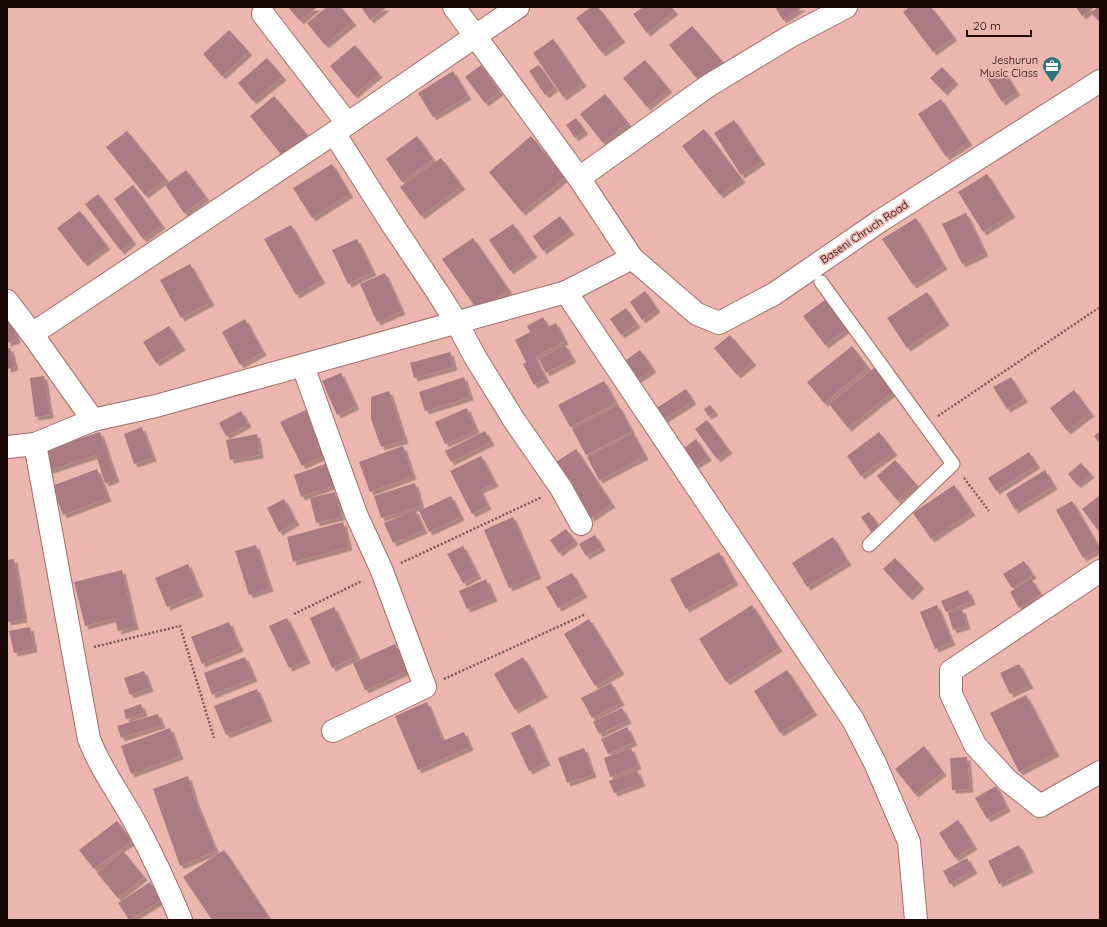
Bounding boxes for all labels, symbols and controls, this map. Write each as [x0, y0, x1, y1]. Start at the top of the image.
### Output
scale bar [967, 12, 1031, 38]
text: 20 m [973, 18, 1001, 33]
place label: Jeshurun Music Class [980, 53, 1038, 80]
office icon: Jeshurun Music Class [1041, 55, 1063, 83]
street label: Baseni Chruch Road [817, 197, 911, 267]

